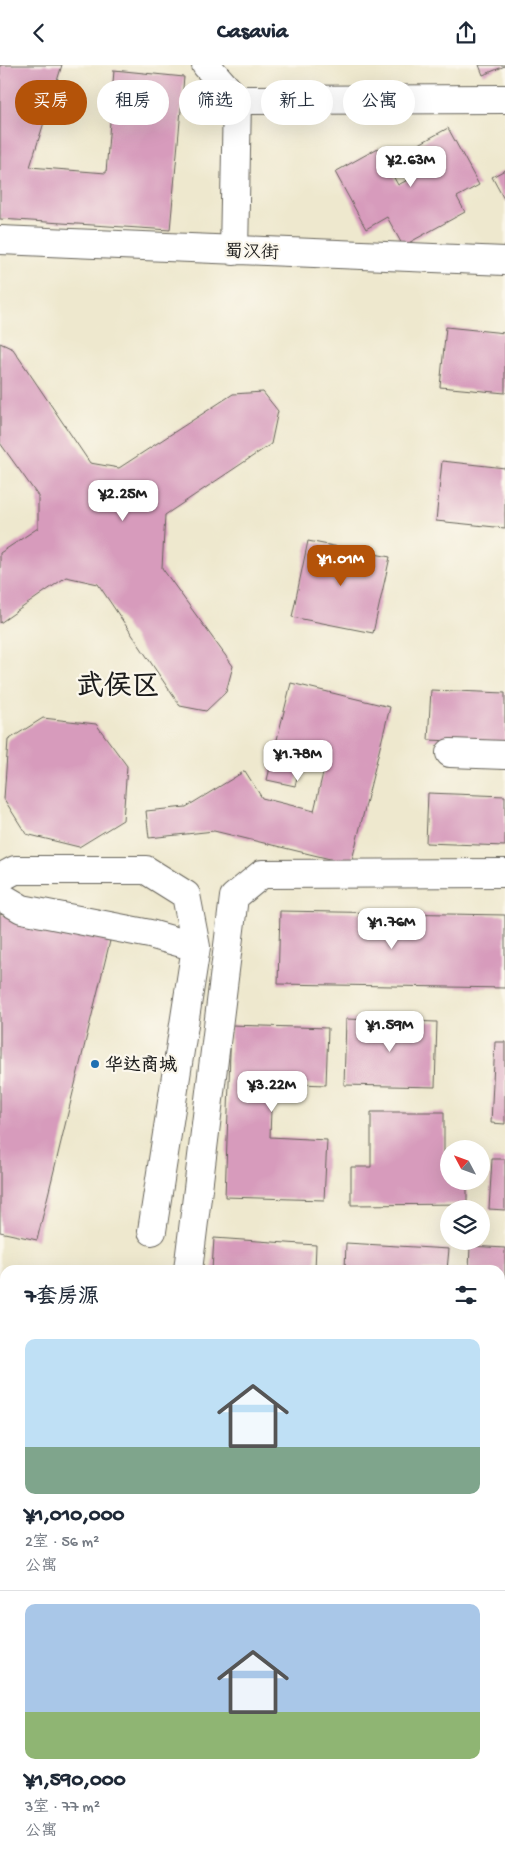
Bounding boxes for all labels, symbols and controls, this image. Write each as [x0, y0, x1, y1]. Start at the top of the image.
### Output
icon: back [25, 19, 53, 47]
icon: share [452, 19, 480, 47]
text: Casavia [217, 20, 288, 46]
chip: 买房 [15, 80, 87, 125]
chip: 租房 [97, 80, 169, 125]
chip: 筛选 [179, 80, 251, 125]
chip: 新上 [261, 80, 333, 125]
chip: 公寓 [343, 80, 415, 125]
pin: ¥2.63M [370, 145, 452, 188]
text: ¥2.63M [387, 152, 435, 171]
street label: 蜀汉街 [225, 241, 279, 265]
pin: ¥2.25M [82, 479, 164, 522]
text: ¥2.25M [99, 486, 147, 505]
pin: ¥1.01M [300, 545, 382, 587]
text: ¥1.01M [318, 551, 364, 570]
district label: 武侯区 [76, 670, 160, 705]
pin: ¥1.78M [257, 739, 339, 782]
text: ¥1.78M [274, 746, 322, 765]
pin: ¥1.76M [351, 907, 433, 950]
text: ¥1.76M [369, 914, 415, 933]
pin: ¥1.59M [349, 1011, 431, 1053]
text: ¥1.59M [367, 1017, 413, 1036]
place label: 华达商城 [105, 1055, 177, 1077]
marker: 华达商城 [89, 1058, 101, 1070]
pin: ¥3.22M [231, 1071, 313, 1113]
text: ¥3.22M [248, 1077, 296, 1096]
north arrow [440, 1140, 490, 1190]
map controls [440, 1140, 490, 1250]
button: layers [440, 1200, 490, 1250]
icon: filters [452, 1281, 480, 1309]
text: 7套房源 [25, 1286, 99, 1311]
icon: home [208, 1371, 298, 1461]
text: ¥1,010,000 [25, 1504, 125, 1529]
text: 2室 · 56 m² [25, 1534, 99, 1553]
text: 公寓 [25, 1558, 57, 1577]
icon: home [208, 1637, 298, 1727]
text: ¥1,590,000 [25, 1769, 126, 1794]
text: 3室 · 77 m² [25, 1799, 100, 1818]
text: 公寓 [25, 1823, 57, 1842]

